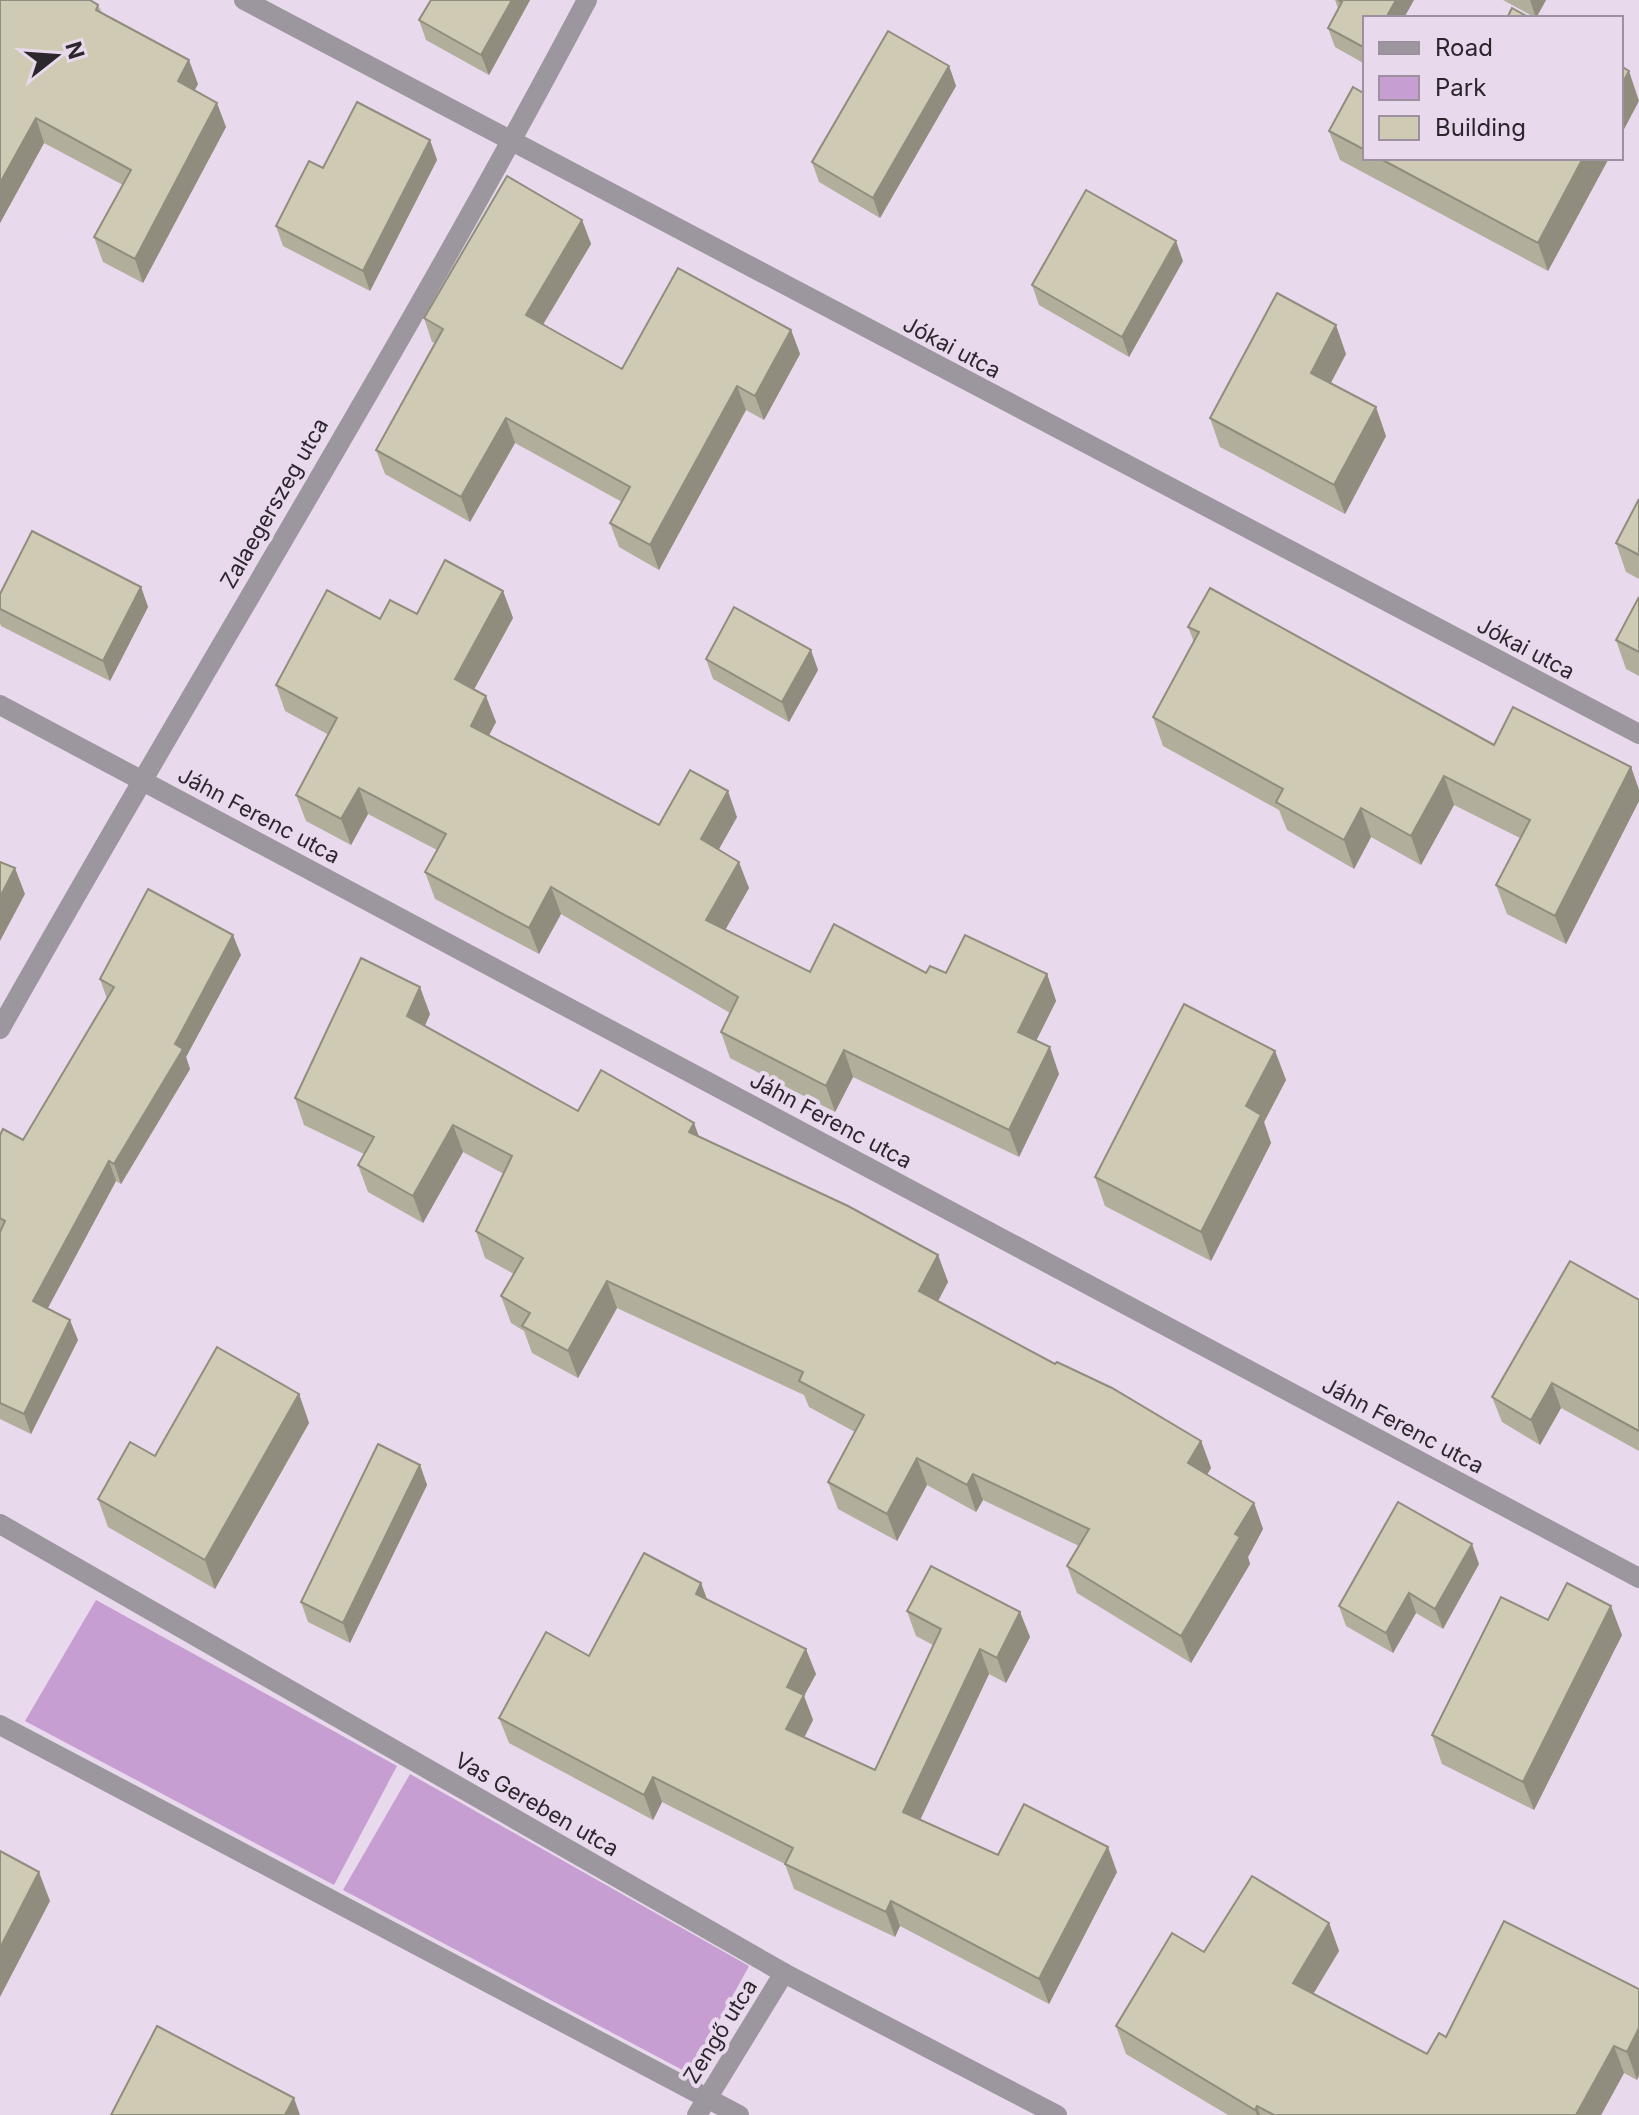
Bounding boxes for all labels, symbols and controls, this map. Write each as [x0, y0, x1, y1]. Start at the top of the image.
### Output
north arrow [16, 16, 96, 96]
legend [1363, 16, 1623, 160]
text: Road [1435, 33, 1493, 62]
text: N [60, 38, 90, 62]
text: Park [1435, 73, 1486, 102]
text: Building [1435, 113, 1526, 142]
street label: Jókai utca [899, 310, 1005, 384]
street label: Zalaegerszeg utca [215, 413, 333, 593]
street label: Jókai utca [1473, 611, 1579, 685]
street label: Jáhn Ferenc utca [174, 761, 344, 869]
street label: Jáhn Ferenc utca [746, 1066, 916, 1174]
street label: Jáhn Ferenc utca [1318, 1371, 1488, 1479]
street label: Vas Gereben utca [450, 1747, 624, 1861]
street label: Zengő utca [678, 1974, 762, 2088]

